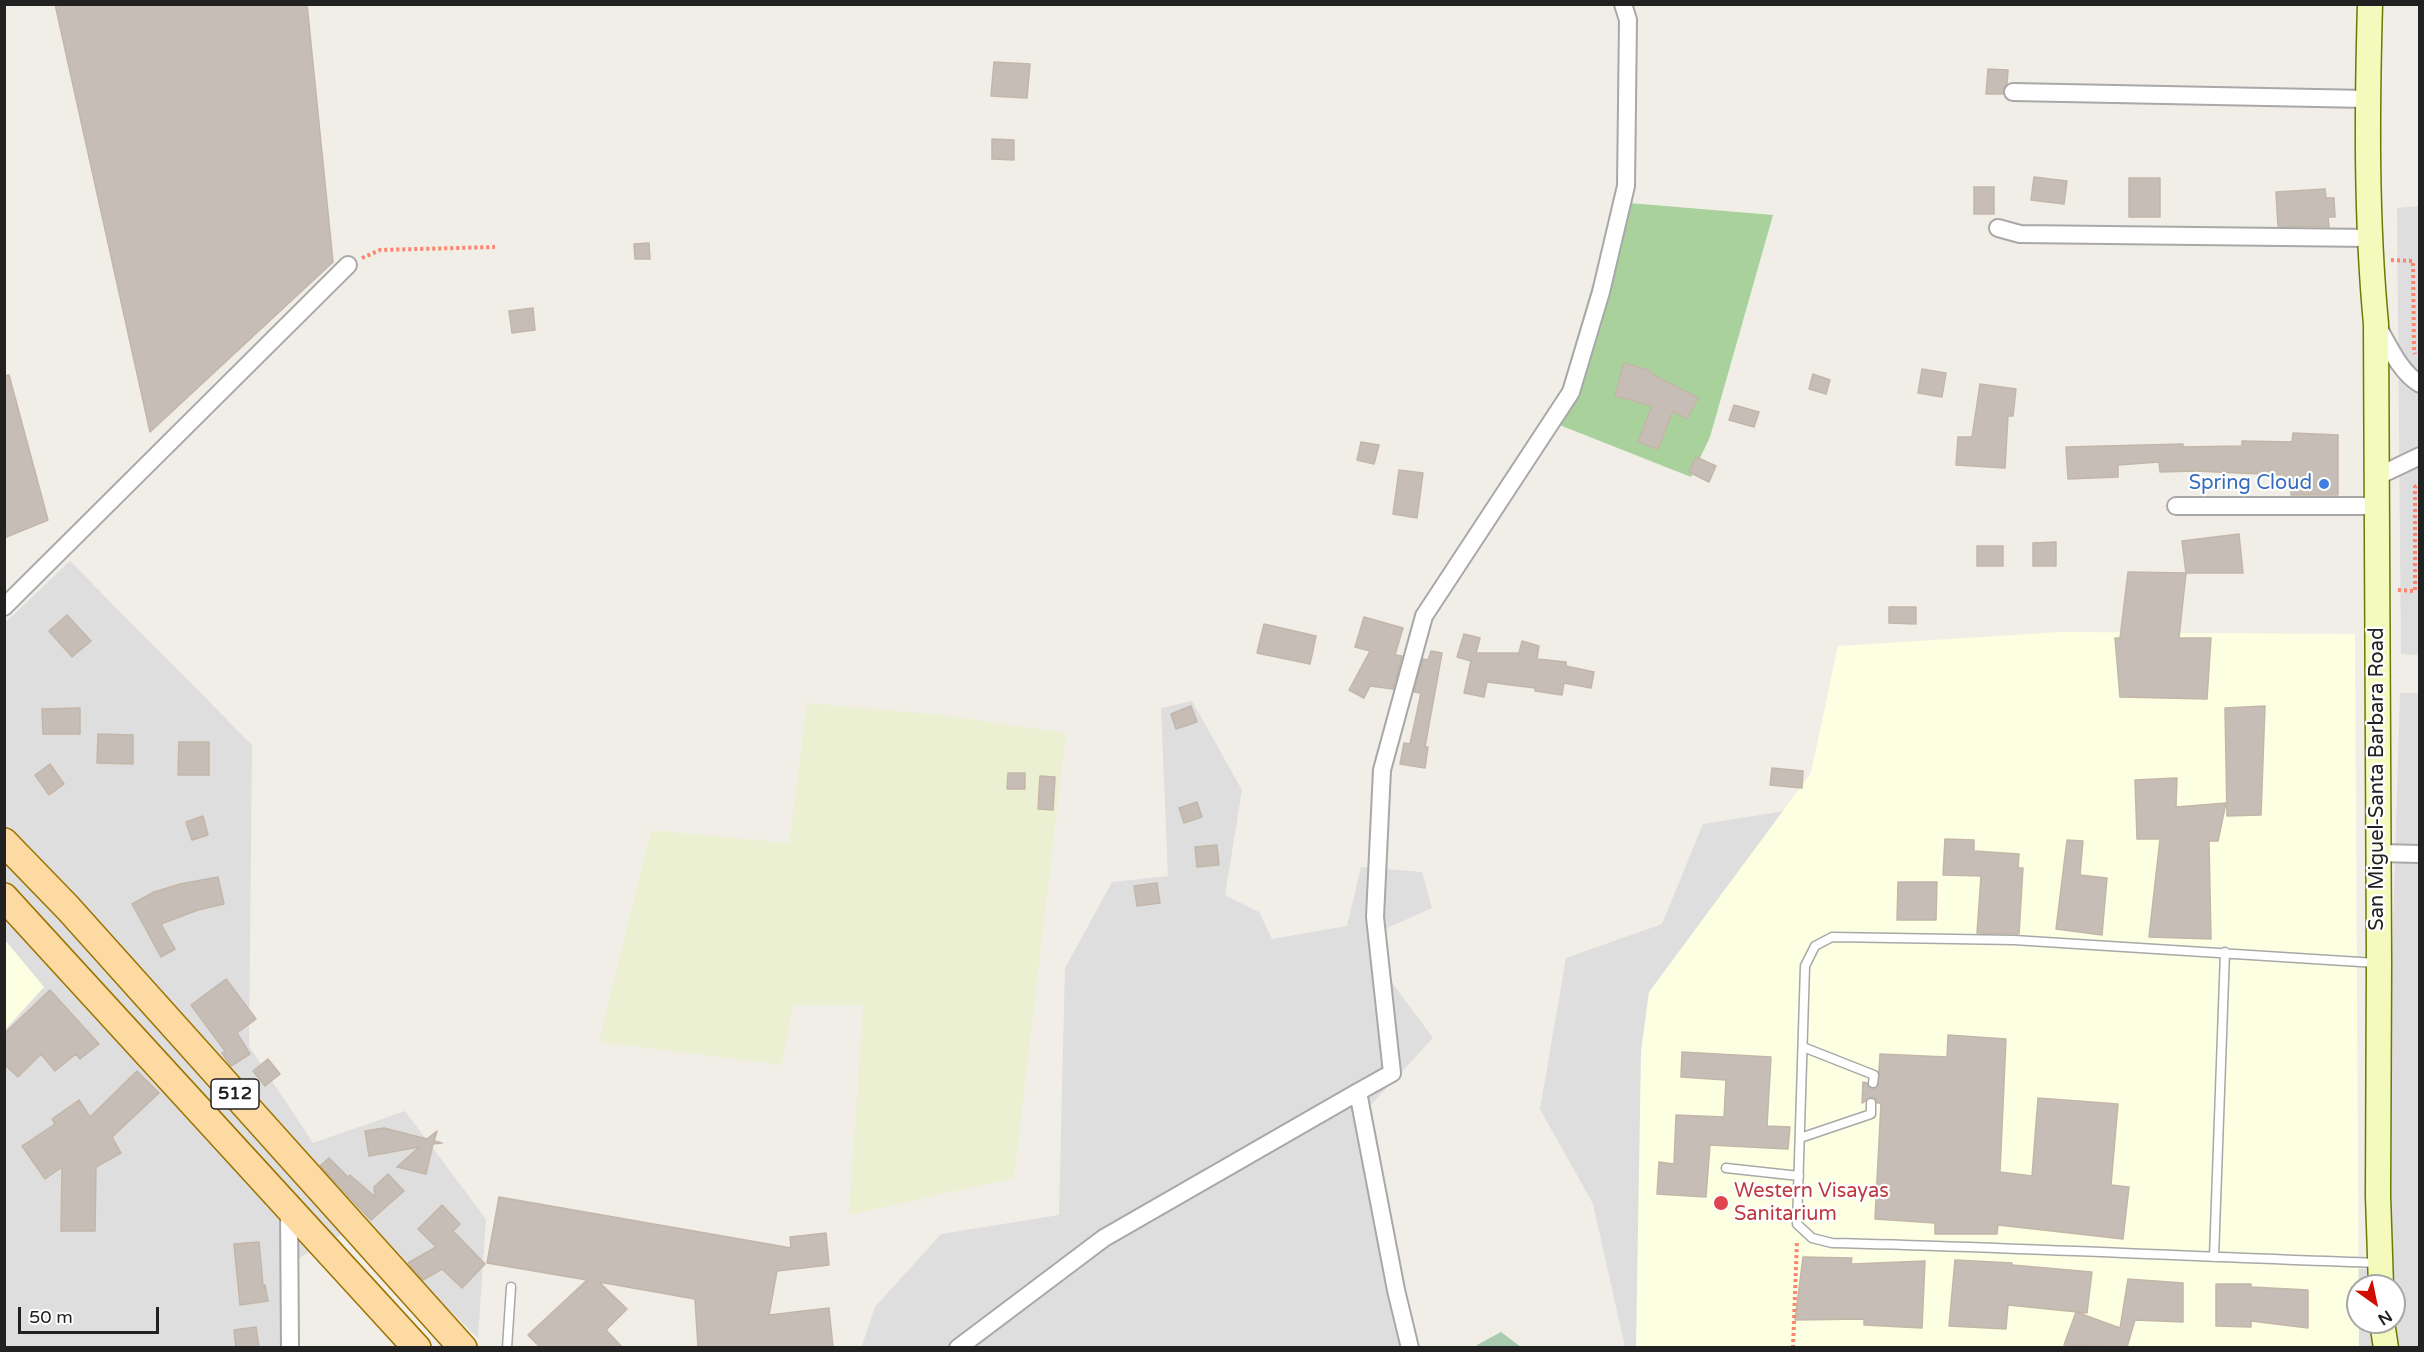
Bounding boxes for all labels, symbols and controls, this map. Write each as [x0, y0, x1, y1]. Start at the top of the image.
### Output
place label: Spring Cloud [2189, 472, 2312, 496]
marker: Spring Cloud [2317, 477, 2331, 491]
street label: San Miguel-Santa Barbara Road [2366, 627, 2390, 931]
road number: 512 [211, 1079, 259, 1109]
place label: Western Visayas Sanitarium [1734, 1180, 1889, 1227]
marker: Western Visayas Sanitarium [1712, 1194, 1730, 1212]
north arrow [2346, 1274, 2406, 1334]
scale bar [21, 1295, 162, 1333]
text: 50 m [29, 1306, 73, 1328]
text: N [2374, 1306, 2396, 1329]

